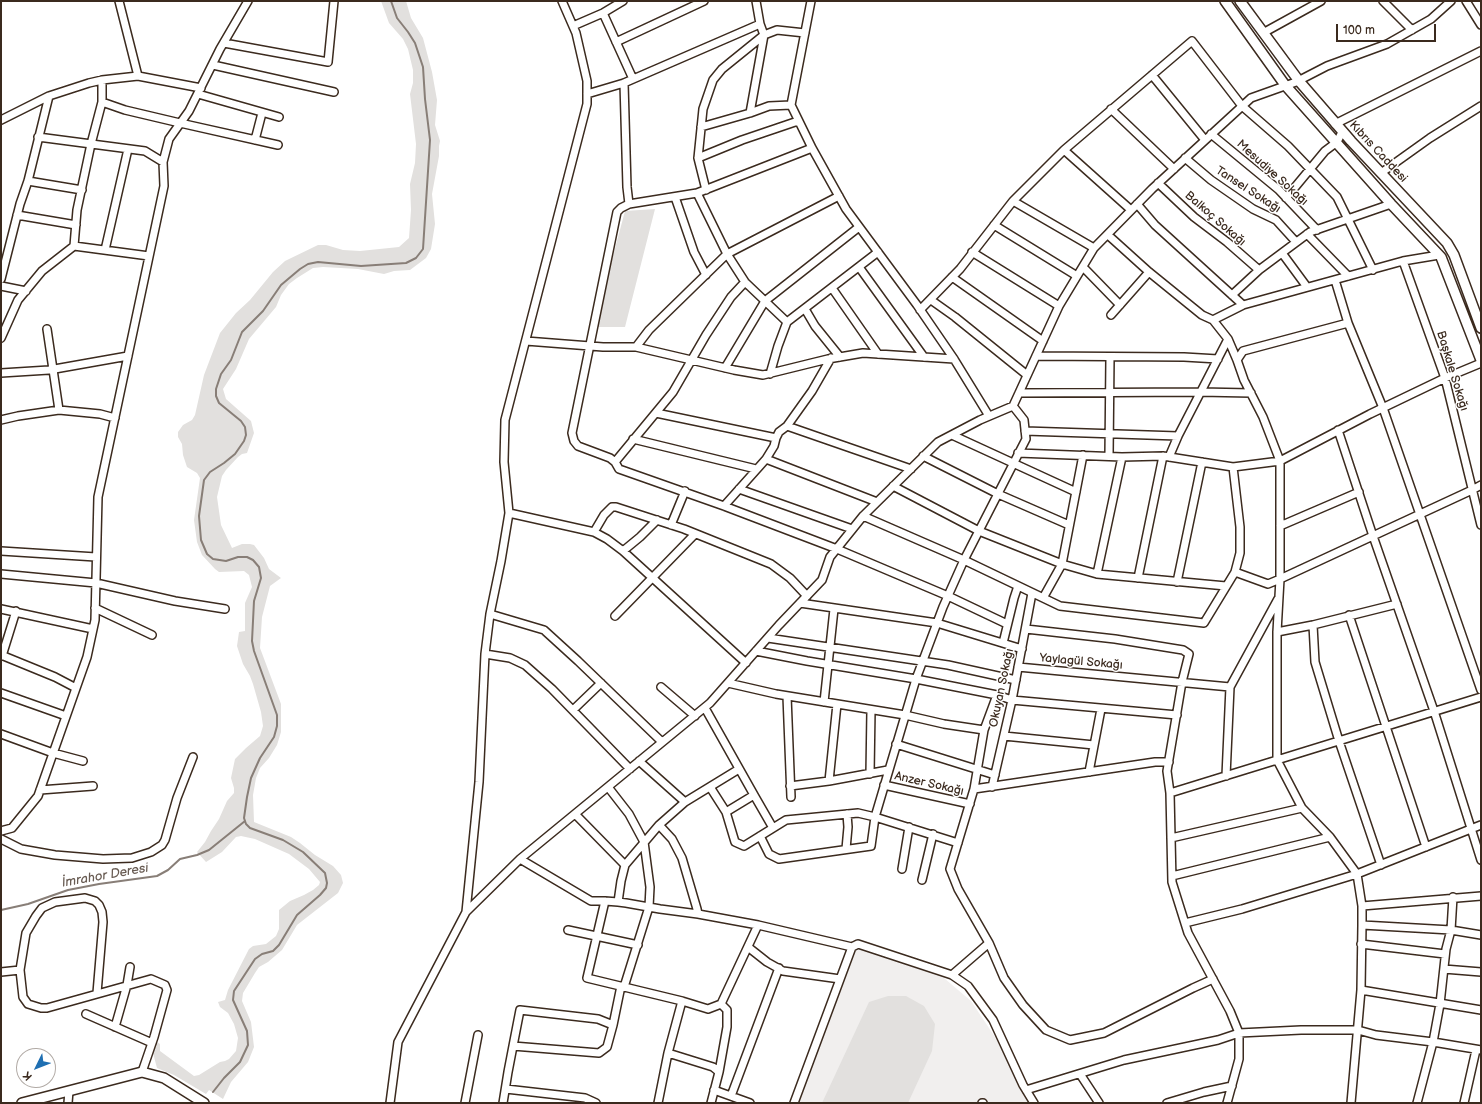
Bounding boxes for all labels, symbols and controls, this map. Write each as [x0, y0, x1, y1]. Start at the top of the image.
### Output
scale bar [1338, 16, 1438, 42]
text: 100 m [1343, 23, 1375, 38]
street label: Kıbrıs Caddesi [1346, 118, 1410, 186]
street label: Mesudiye Sokağı [1233, 137, 1311, 209]
street label: Tansel Sokağı [1213, 164, 1283, 216]
street label: Balkoç Sokağı [1182, 189, 1248, 249]
street label: Başkale Sokağı [1433, 329, 1471, 413]
street label: Okuyan Sokağı [987, 647, 1017, 729]
street label: Yaylagül Sokağı [1039, 651, 1123, 673]
street label: Anzer Sokağı [893, 769, 965, 799]
water label: İmrahor Deresi [60, 861, 150, 891]
north arrow [16, 1048, 56, 1088]
text: K [20, 1069, 35, 1083]

